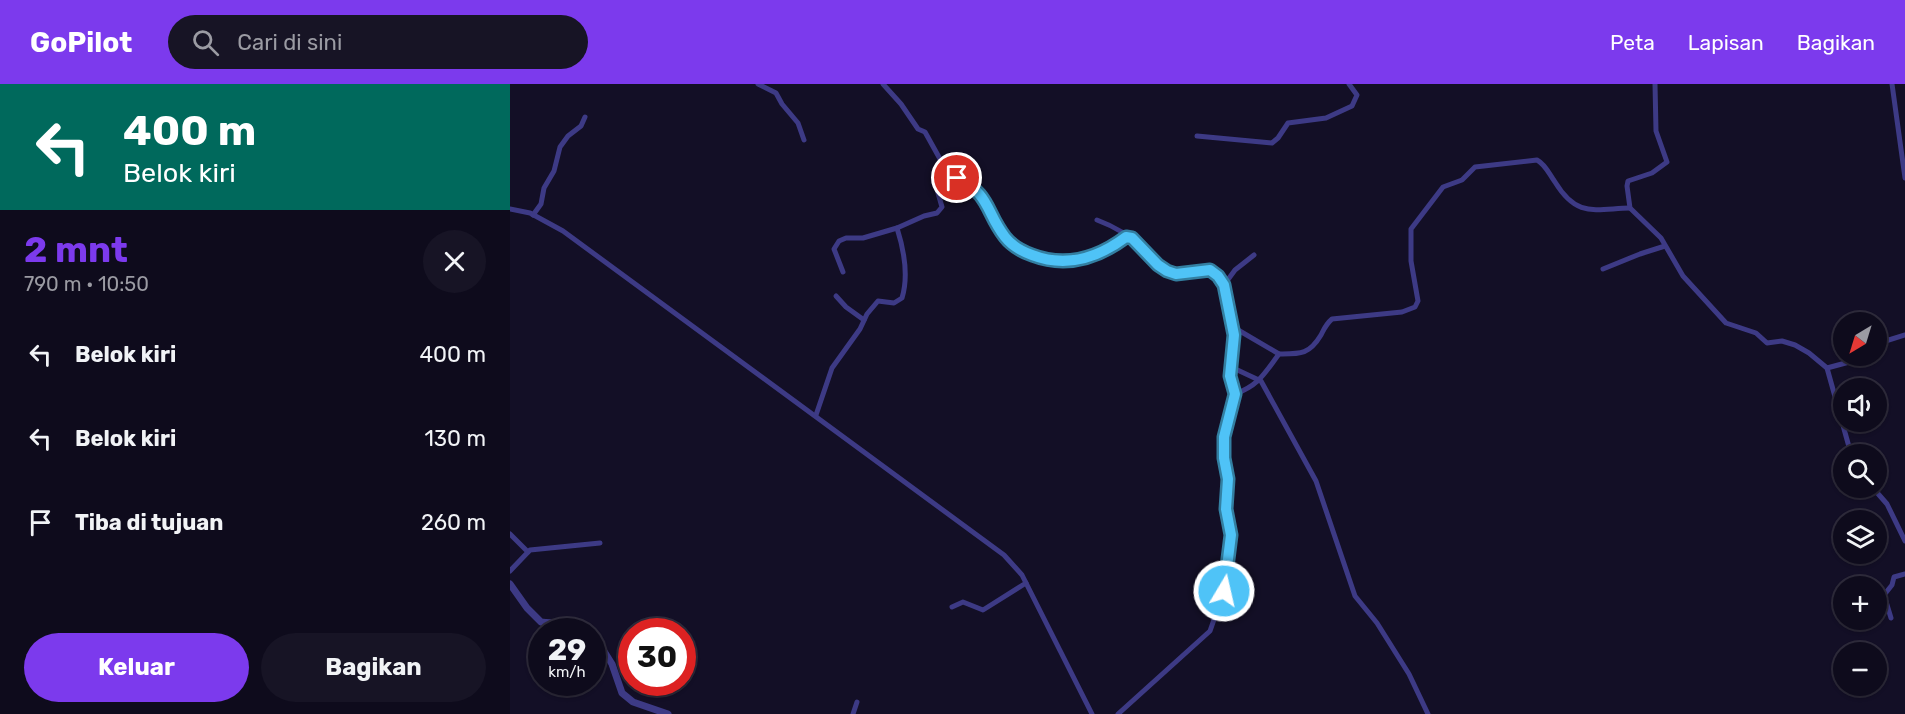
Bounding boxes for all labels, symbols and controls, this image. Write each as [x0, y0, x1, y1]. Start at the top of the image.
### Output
search box [168, 15, 588, 69]
text: GoPilot [30, 26, 132, 59]
icon: search [189, 26, 222, 59]
text: Cari di sini [237, 29, 342, 56]
text: Peta [1610, 30, 1655, 55]
text: Lapisan [1688, 30, 1764, 55]
text: Bagikan [1797, 30, 1875, 55]
text: 400 m [123, 106, 256, 156]
icon: left [24, 108, 102, 186]
pin [931, 152, 982, 203]
text: Belok kiri [123, 157, 236, 189]
icon: arrive [940, 161, 973, 194]
text: 2 mnt [24, 228, 128, 271]
button: close [423, 230, 486, 293]
text: 790 m · 10:50 [24, 272, 149, 296]
north arrow [1833, 312, 1887, 366]
map controls [1833, 312, 1887, 696]
icon: left [24, 338, 57, 371]
text: Belok kiri [75, 341, 176, 368]
text: 400 m [419, 341, 486, 368]
button: sound [1833, 378, 1887, 432]
icon: left [24, 422, 57, 455]
text: Belok kiri [75, 425, 176, 452]
text: 130 m [424, 425, 486, 452]
button: search [1833, 444, 1887, 498]
icon: arrive [24, 506, 57, 539]
text: Tiba di tujuan [75, 509, 223, 536]
text: 260 m [421, 509, 486, 536]
button: layers [1833, 510, 1887, 564]
position arrow [1192, 559, 1256, 623]
button: + [1833, 576, 1887, 630]
speed limit sign: 30 [618, 618, 696, 696]
text: 29 [548, 632, 586, 668]
button: Keluar [24, 633, 249, 702]
button: Bagikan [261, 633, 486, 702]
button: − [1833, 642, 1887, 696]
text: km/h [548, 663, 586, 681]

